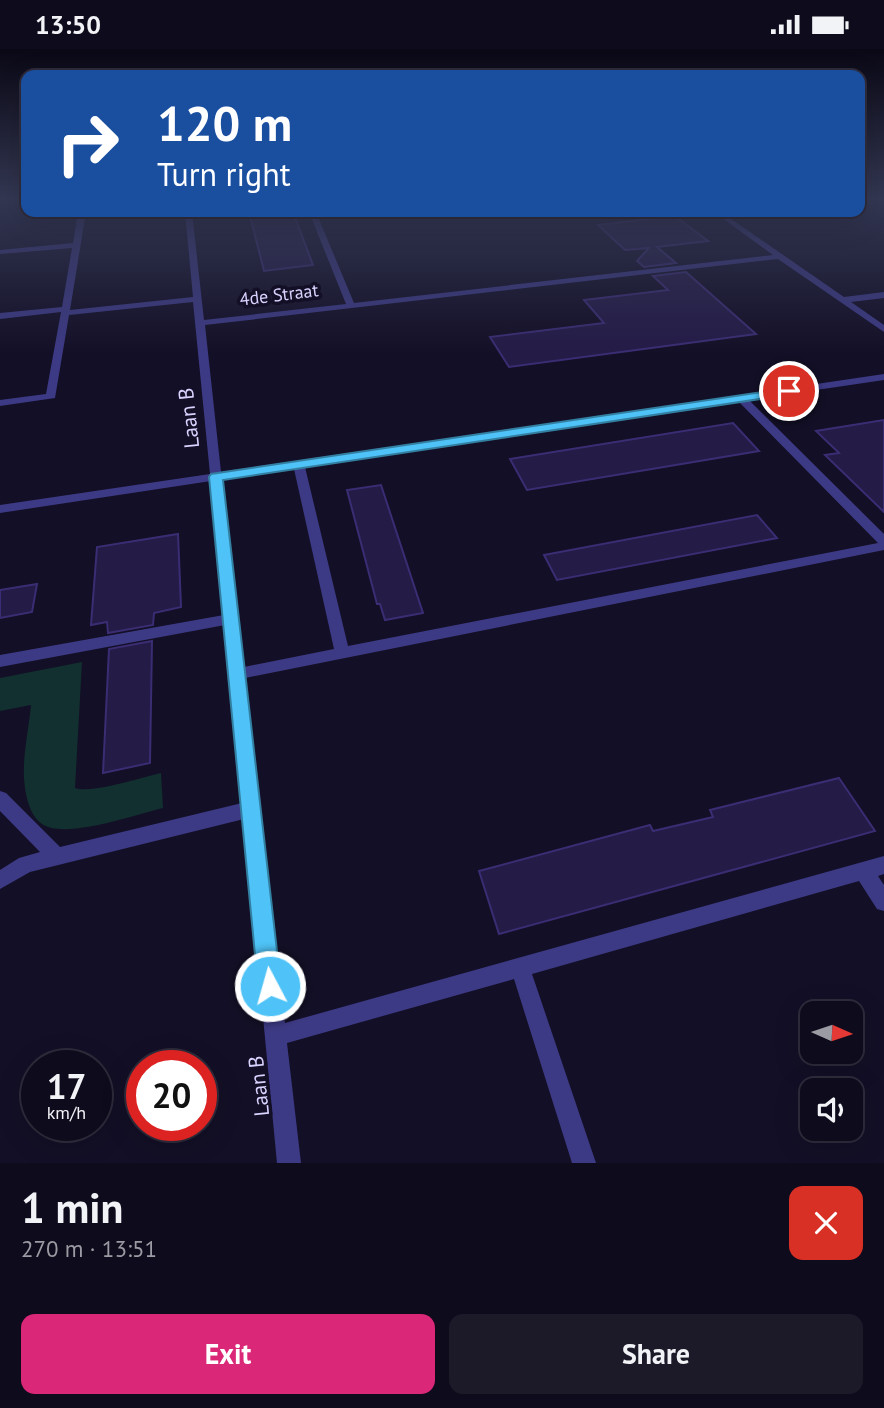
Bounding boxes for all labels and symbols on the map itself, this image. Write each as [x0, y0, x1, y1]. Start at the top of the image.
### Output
street label: 4de Straat [238, 278, 320, 311]
pin [759, 361, 819, 421]
street label: Laan B [172, 386, 205, 450]
position arrow [233, 949, 307, 1023]
north arrow [800, 1001, 863, 1064]
speed limit sign: 20 [126, 1050, 217, 1141]
street label: Laan B [242, 1054, 275, 1118]

